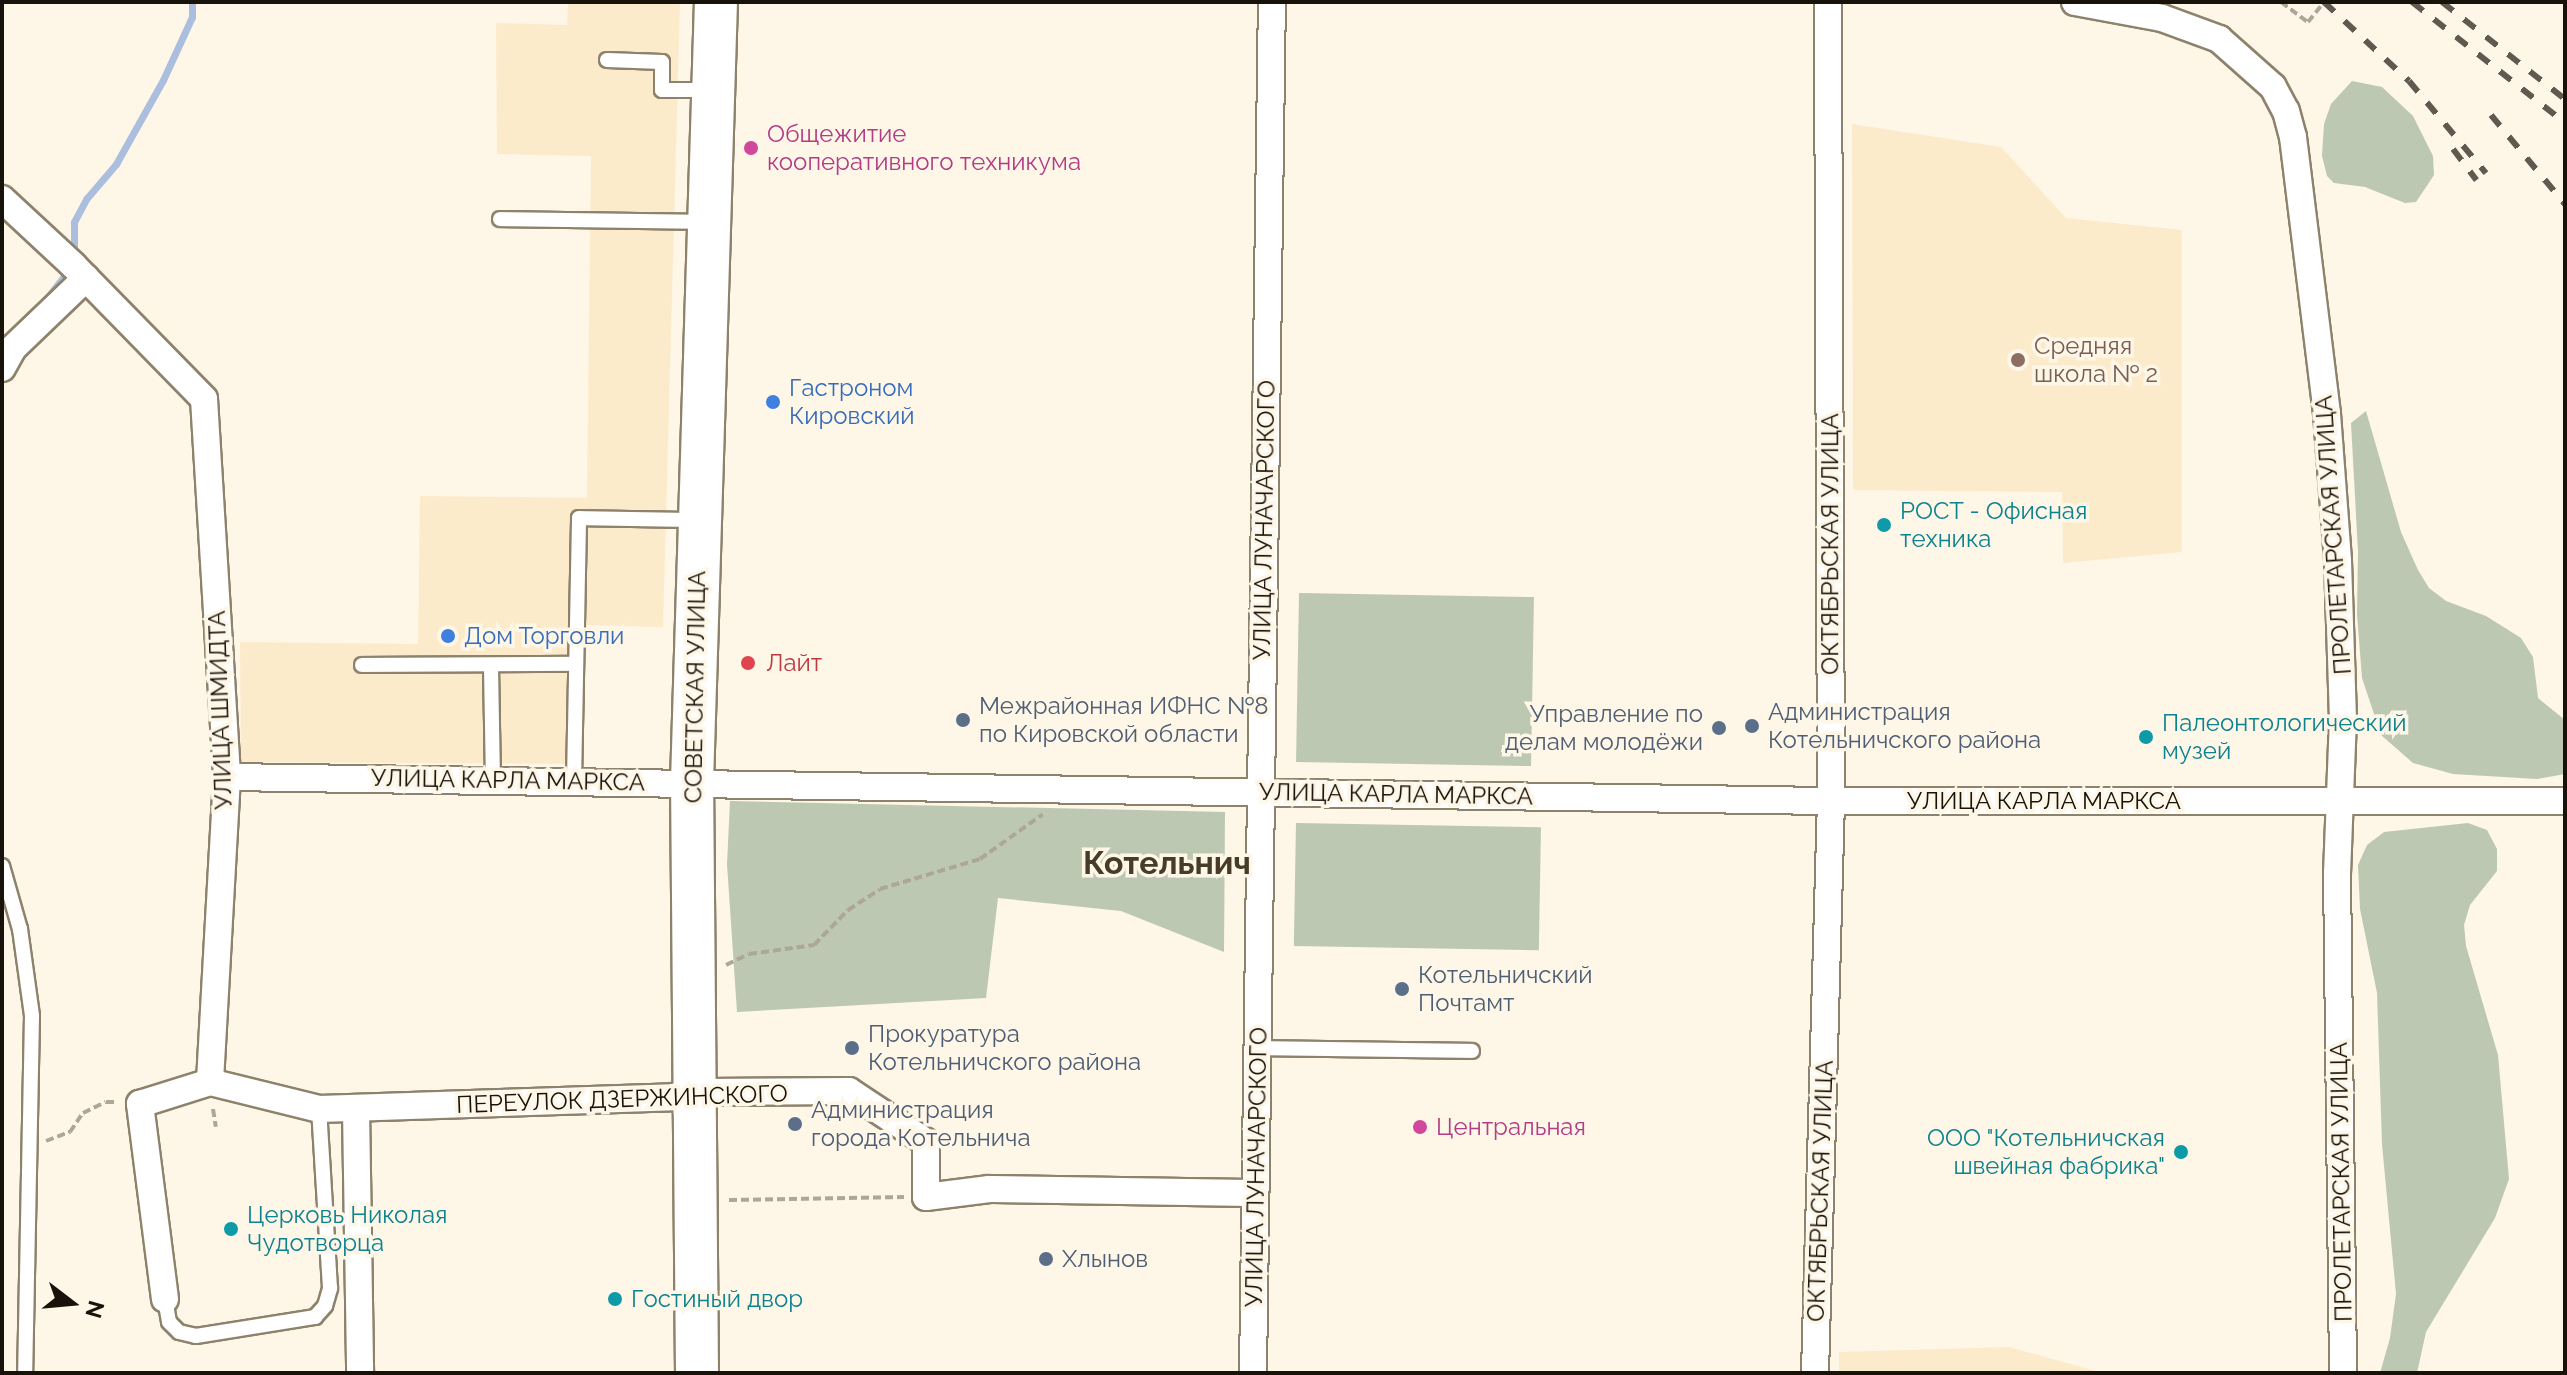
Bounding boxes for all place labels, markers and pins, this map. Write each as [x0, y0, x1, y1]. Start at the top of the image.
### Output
place label: Общежитие кооперативного техникума [767, 120, 1081, 176]
marker: Общежитие кооперативного техникума [742, 139, 760, 157]
place label: Средняя школа № 2 [2034, 332, 2158, 388]
marker: Средняя школа № 2 [2009, 351, 2027, 369]
place label: Гастроном Кировский [789, 374, 915, 430]
marker: Гастроном Кировский [764, 393, 782, 411]
place label: РОСТ - Офисная техника [1900, 497, 2088, 553]
marker: РОСТ - Офисная техника [1875, 516, 1893, 534]
place label: Дом Торговли [464, 622, 625, 650]
marker: Дом Торговли [439, 627, 457, 645]
place label: Лайт [766, 649, 822, 677]
marker: Лайт [737, 652, 759, 674]
place label: Межрайонная ИФНС №8 по Кировской области [979, 692, 1269, 748]
place label: Администрация Котельничского района [1768, 698, 2041, 754]
place label: Управление по делам молодёжи [1505, 700, 1703, 756]
place label: Палеонтологический музей [2162, 709, 2407, 765]
marker: Межрайонная ИФНС №8 по Кировской области [954, 711, 972, 729]
marker: Администрация Котельничского района [1743, 717, 1761, 735]
marker: Управление по делам молодёжи [1710, 719, 1728, 737]
marker: Палеонтологический музей [2137, 728, 2155, 746]
place label: Котельничский Почтамт [1418, 961, 1592, 1017]
marker: Котельничский Почтамт [1393, 980, 1411, 998]
place label: Прокуратура Котельничского района [868, 1020, 1141, 1076]
marker: Прокуратура Котельничского района [843, 1039, 861, 1057]
place label: Администрация города Котельнича [811, 1096, 1031, 1152]
place label: Центральная [1436, 1113, 1586, 1141]
marker: Администрация города Котельнича [786, 1115, 804, 1133]
marker: Центральная [1411, 1118, 1429, 1136]
place label: ООО "Котельничская швейная фабрика" [1926, 1124, 2165, 1180]
marker: ООО "Котельничская швейная фабрика" [2172, 1143, 2190, 1161]
place label: Церковь Николая Чудотворца [247, 1201, 448, 1257]
marker: Церковь Николая Чудотворца [222, 1220, 240, 1238]
place label: Хлынов [1062, 1245, 1148, 1273]
marker: Хлынов [1037, 1250, 1055, 1268]
place label: Гостиный двор [631, 1285, 803, 1313]
marker: Гостиный двор [606, 1290, 624, 1308]

